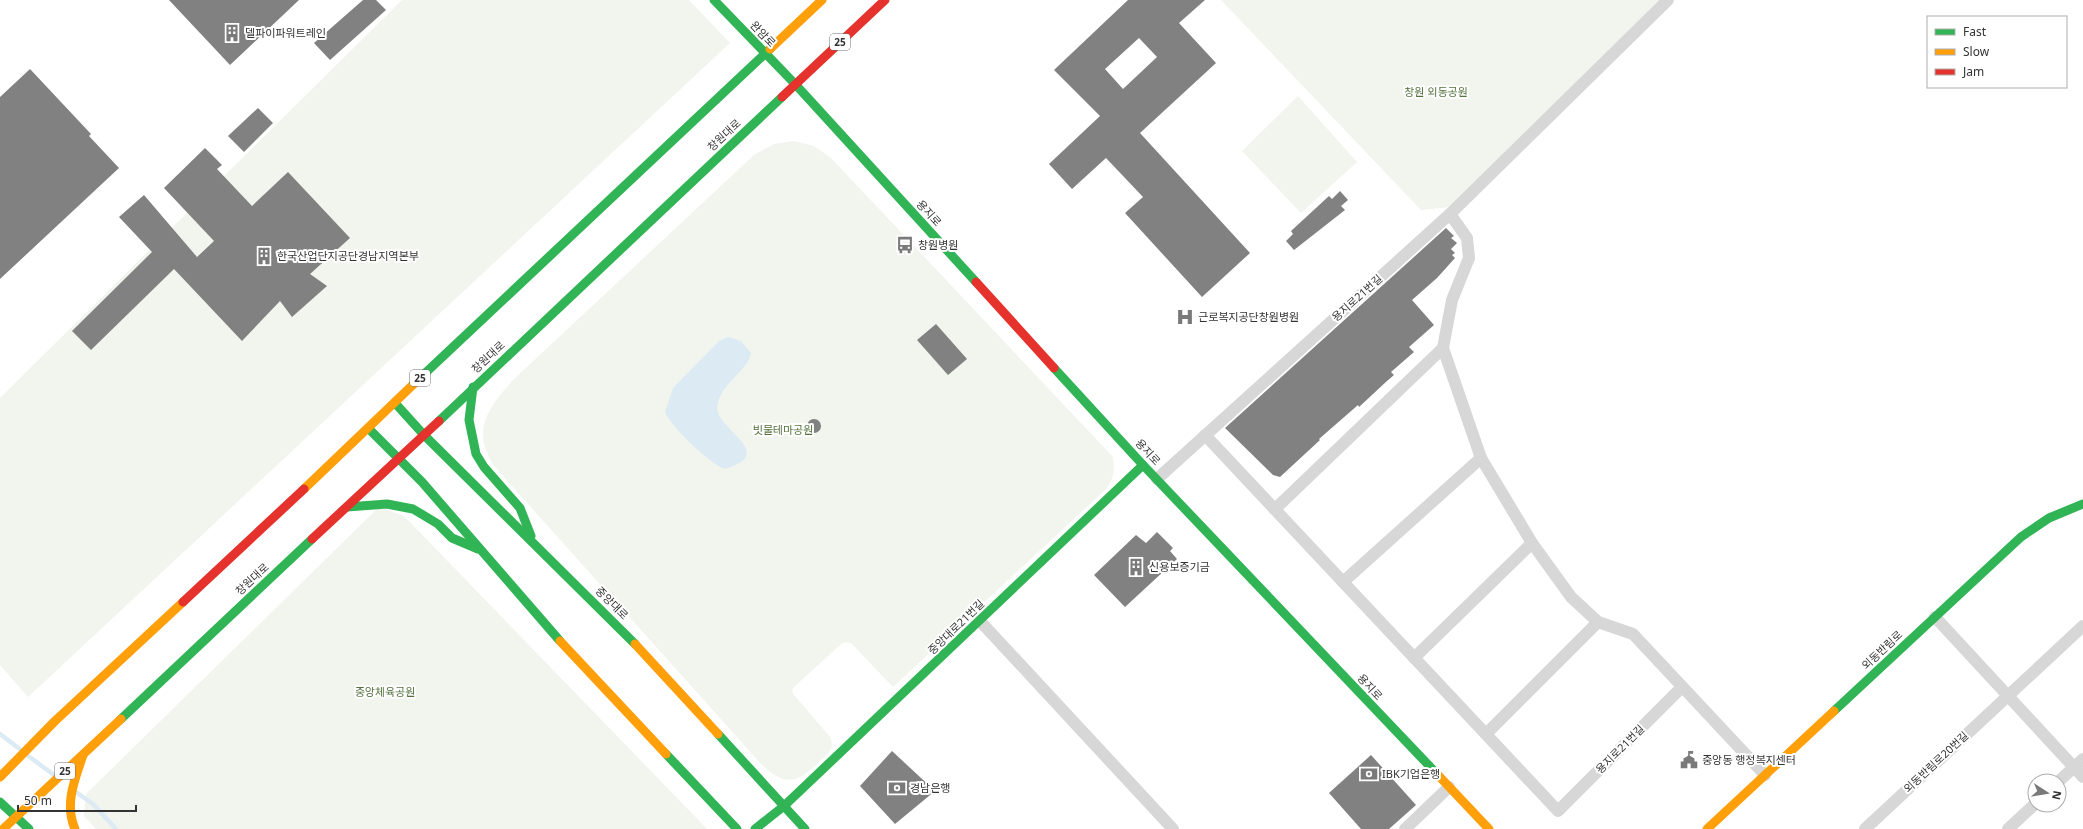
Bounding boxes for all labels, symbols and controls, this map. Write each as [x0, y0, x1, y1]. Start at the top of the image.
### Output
legend [1927, 16, 2067, 88]
street label: 완암로 [747, 18, 779, 50]
building icon: 델파이파워트레인 [222, 23, 242, 43]
text: Fast [1963, 23, 1987, 40]
place label: 델파이파워트레인 [245, 25, 326, 40]
road number: 25 [830, 34, 850, 50]
text: Slow [1963, 43, 1990, 60]
text: Jam [1962, 63, 1984, 80]
park label: 창원 외동공원 [1404, 84, 1468, 99]
street label: 창원대로 [704, 115, 744, 154]
street label: 용지로 [914, 196, 945, 229]
bus stop icon: 창원병원 [895, 235, 915, 255]
place label: 창원병원 [918, 237, 958, 252]
building icon: 한국산업단지공단경남지역본부 [254, 246, 274, 266]
place label: 한국산업단지공단경남지역본부 [277, 248, 419, 263]
street label: 용지로21번길 [1328, 271, 1385, 324]
hospital icon: 근로복지공단창원병원 [1175, 307, 1195, 327]
place label: 근로복지공단창원병원 [1198, 309, 1299, 324]
street label: 창원대로 [468, 337, 508, 376]
road number: 25 [410, 370, 430, 386]
park label: 빗물테마공원 [753, 422, 813, 437]
street label: 용지로 [1133, 435, 1164, 468]
building icon: 신용보증기금 [1126, 557, 1146, 577]
street label: 창원대로 [232, 559, 272, 598]
place label: 신용보증기금 [1149, 559, 1210, 574]
street label: 중앙대로 [593, 583, 632, 622]
street label: 중앙대로21번길 [924, 596, 987, 657]
street label: 외동반림로 [1858, 627, 1905, 672]
street label: 용지로 [1355, 670, 1386, 703]
park label: 중앙체육공원 [355, 684, 415, 699]
street label: 용지로21번길 [1592, 721, 1647, 776]
street label: 외동반림로20번길 [1900, 728, 1971, 796]
public building icon: 중앙동 행정복지센터 [1679, 750, 1699, 770]
place label: 중앙동 행정복지센터 [1702, 752, 1796, 767]
road number: 25 [55, 763, 75, 779]
bank icon: IBK기업은행 [1359, 764, 1379, 784]
place label: IBK기업은행 [1382, 766, 1440, 781]
north arrow [2027, 773, 2067, 813]
bank icon: 경남은행 [887, 778, 907, 798]
place label: 경남은행 [910, 780, 950, 795]
scale bar [18, 787, 136, 813]
text: N [2049, 789, 2066, 801]
text: 50 m [24, 792, 52, 809]

